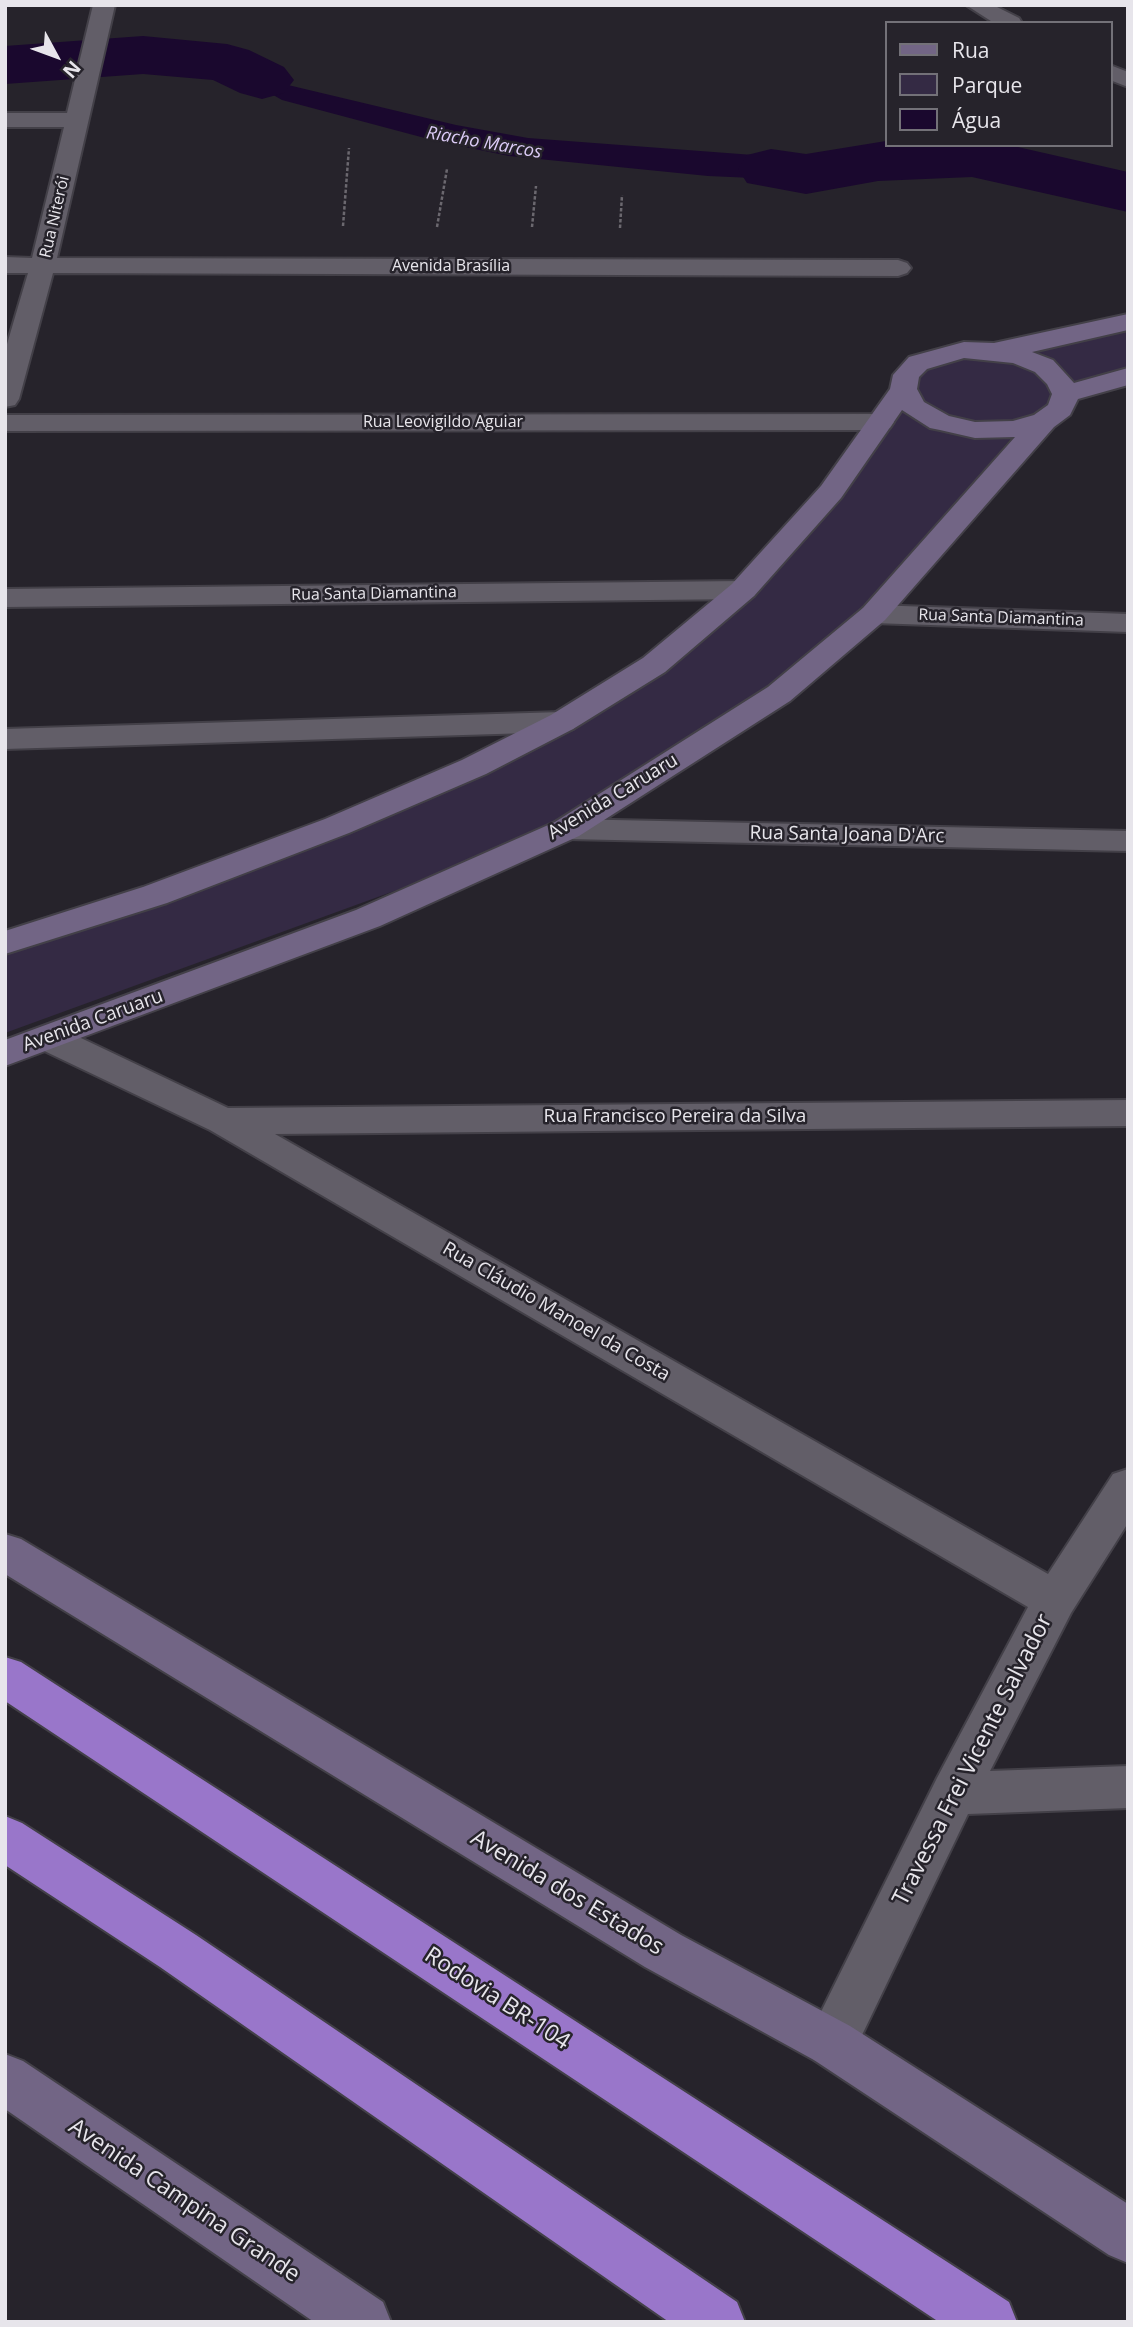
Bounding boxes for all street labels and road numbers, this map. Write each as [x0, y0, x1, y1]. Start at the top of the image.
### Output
street label: Rua Niterói [36, 174, 74, 260]
street label: Avenida Brasília [392, 256, 510, 276]
street label: Rua Leovigildo Aguiar [363, 412, 523, 432]
street label: Rua Santa Diamantina [291, 583, 457, 605]
street label: Rua Santa Diamantina [918, 606, 1084, 630]
street label: Avenida Caruaru [544, 749, 682, 845]
street label: Rua Santa Joana D'Arc [749, 822, 945, 848]
street label: Avenida Caruaru [20, 985, 166, 1057]
street label: Rua Francisco Pereira da Silva [544, 1106, 806, 1128]
street label: Rua Cláudio Manoel da Costa [438, 1237, 674, 1387]
street label: Travessa Frei Vicente Salvador [887, 1610, 1059, 1910]
street label: Avenida dos Estados [466, 1824, 668, 1962]
street label: Rodovia BR-104 [419, 1942, 575, 2056]
street label: Avenida Campina Grande [63, 2113, 305, 2289]

